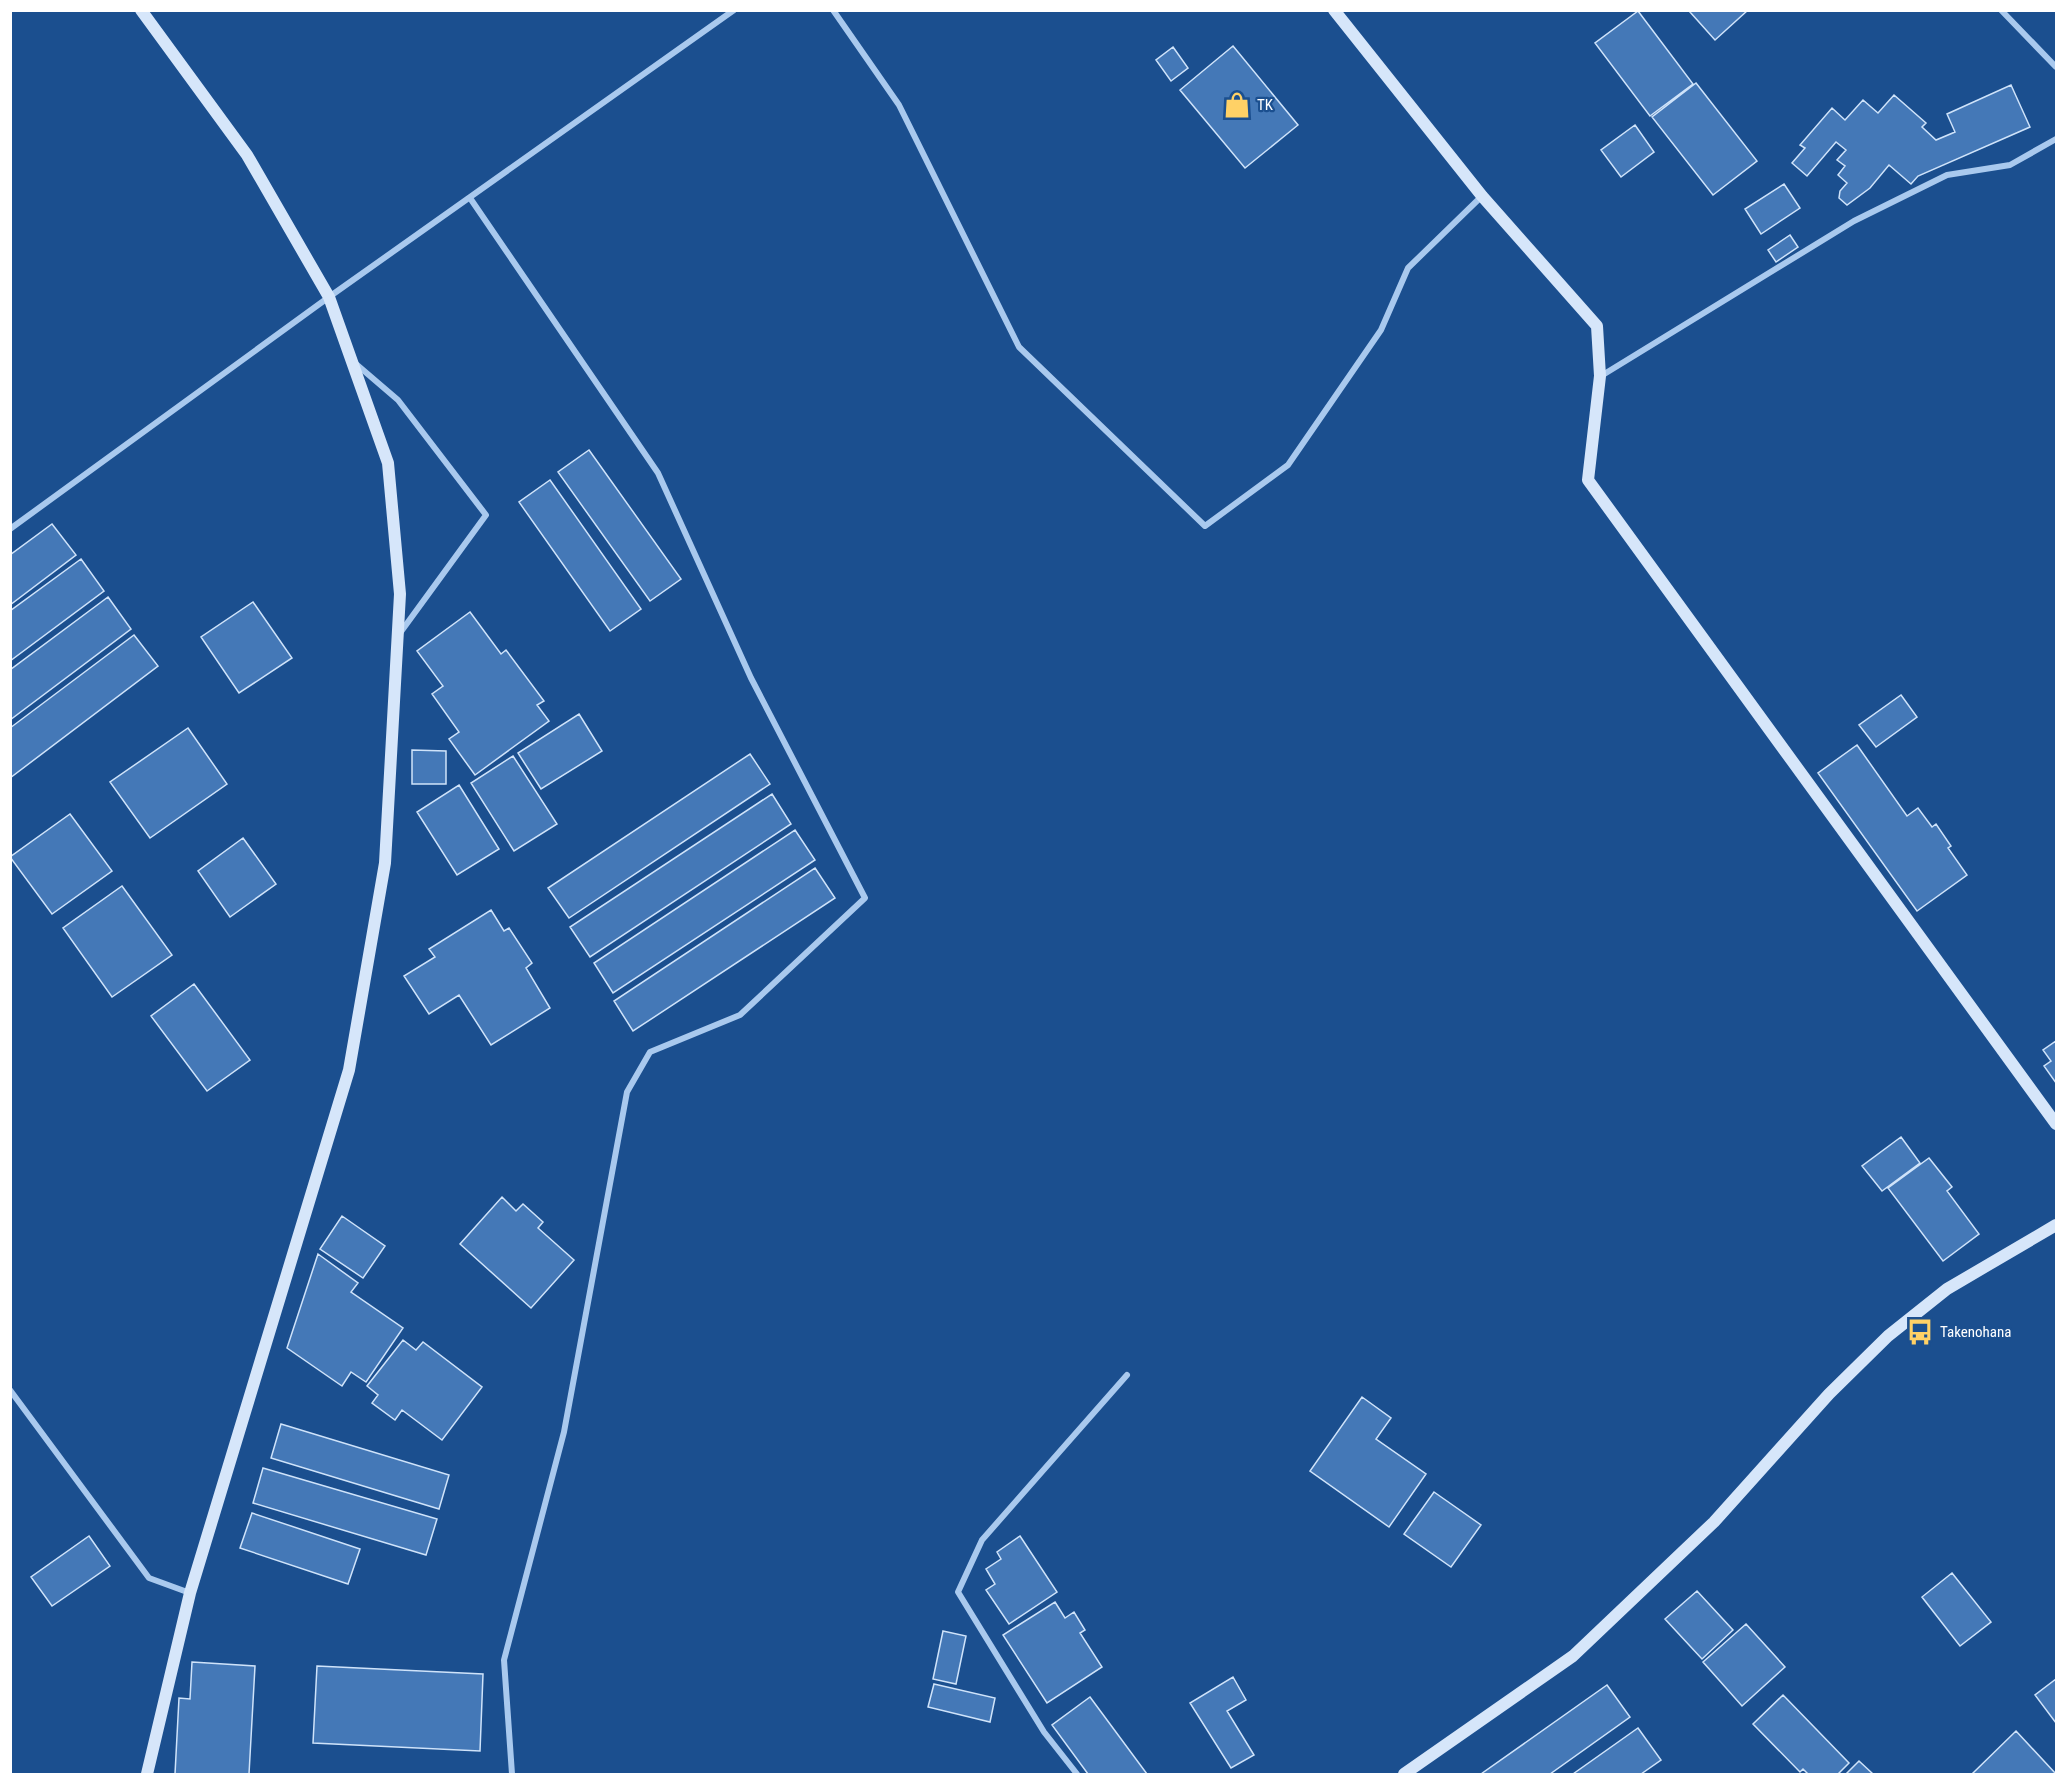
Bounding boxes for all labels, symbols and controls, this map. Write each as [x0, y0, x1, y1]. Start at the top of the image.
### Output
shop icon: TK [1222, 90, 1252, 120]
place label: TK [1257, 96, 1274, 114]
bus stop icon: Takenohana [1905, 1317, 1935, 1347]
place label: Takenohana [1940, 1323, 2011, 1341]

